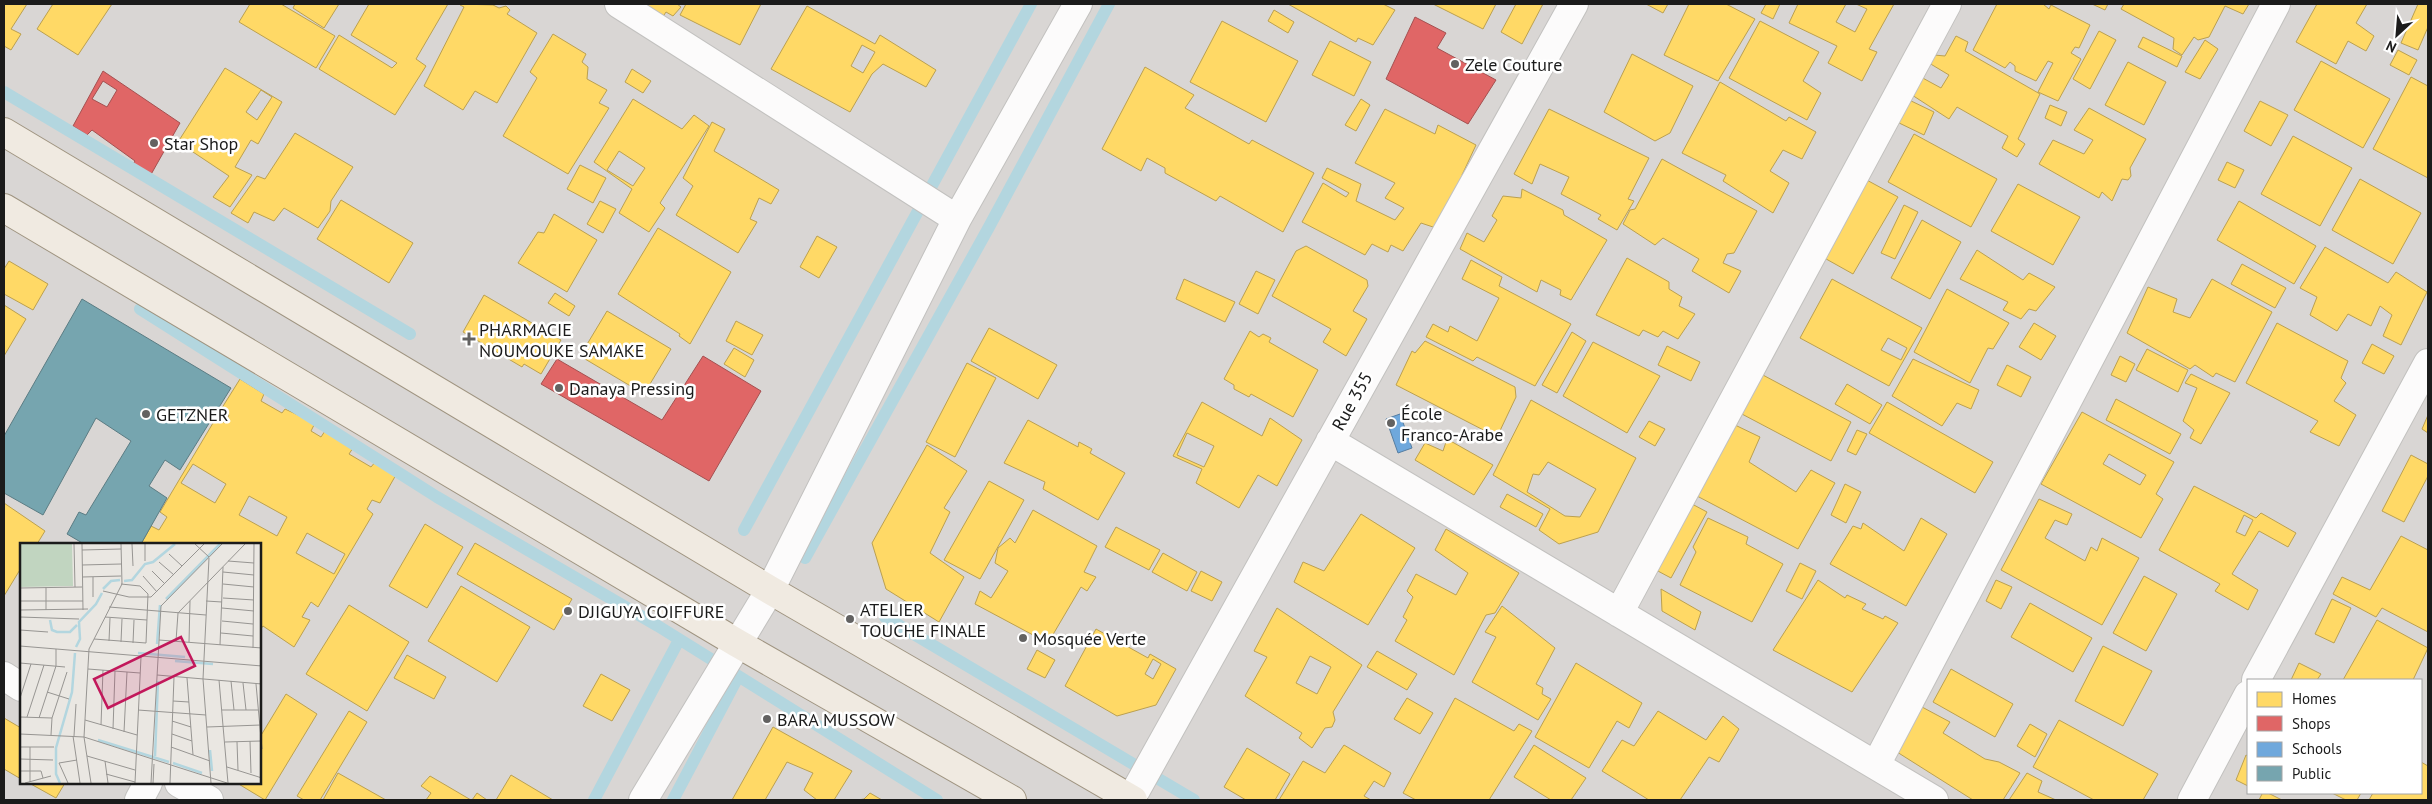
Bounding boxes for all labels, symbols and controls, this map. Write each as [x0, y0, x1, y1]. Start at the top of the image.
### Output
north arrow [2372, 10, 2422, 60]
text: N [2383, 37, 2399, 57]
place label: Zele Couture [1465, 53, 1562, 76]
marker: Zele Couture [1449, 58, 1461, 70]
place label: Star Shop [164, 132, 238, 155]
marker: Star Shop [148, 137, 160, 149]
place label: PHARMACIE NOUMOUKE SAMAKE [479, 318, 644, 362]
marker: PHARMACIE NOUMOUKE SAMAKE [463, 333, 475, 345]
street label: Rue 355 [1327, 368, 1377, 434]
place label: Danaya Pressing [569, 377, 695, 400]
marker: Danaya Pressing [553, 382, 565, 394]
place label: École Franco-Arabe [1401, 402, 1503, 446]
place label: GETZNER [156, 403, 229, 426]
marker: GETZNER [140, 408, 152, 420]
marker: École Franco-Arabe [1385, 417, 1397, 429]
inset map [20, 543, 261, 784]
place label: ATELIER TOUCHE FINALE [860, 598, 986, 642]
place label: DJIGUYA COIFFURE [578, 600, 724, 623]
marker: DJIGUYA COIFFURE [562, 605, 574, 617]
marker: ATELIER TOUCHE FINALE [844, 613, 856, 625]
place label: Mosquée Verte [1033, 627, 1146, 650]
marker: Mosquée Verte [1017, 632, 1029, 644]
legend [2247, 679, 2422, 794]
text: Homes [2292, 689, 2336, 708]
place label: BARA MUSSOW [777, 708, 895, 731]
marker: BARA MUSSOW [761, 713, 773, 725]
text: Shops [2292, 714, 2331, 733]
text: Schools [2292, 739, 2342, 758]
text: Public [2292, 764, 2331, 783]

